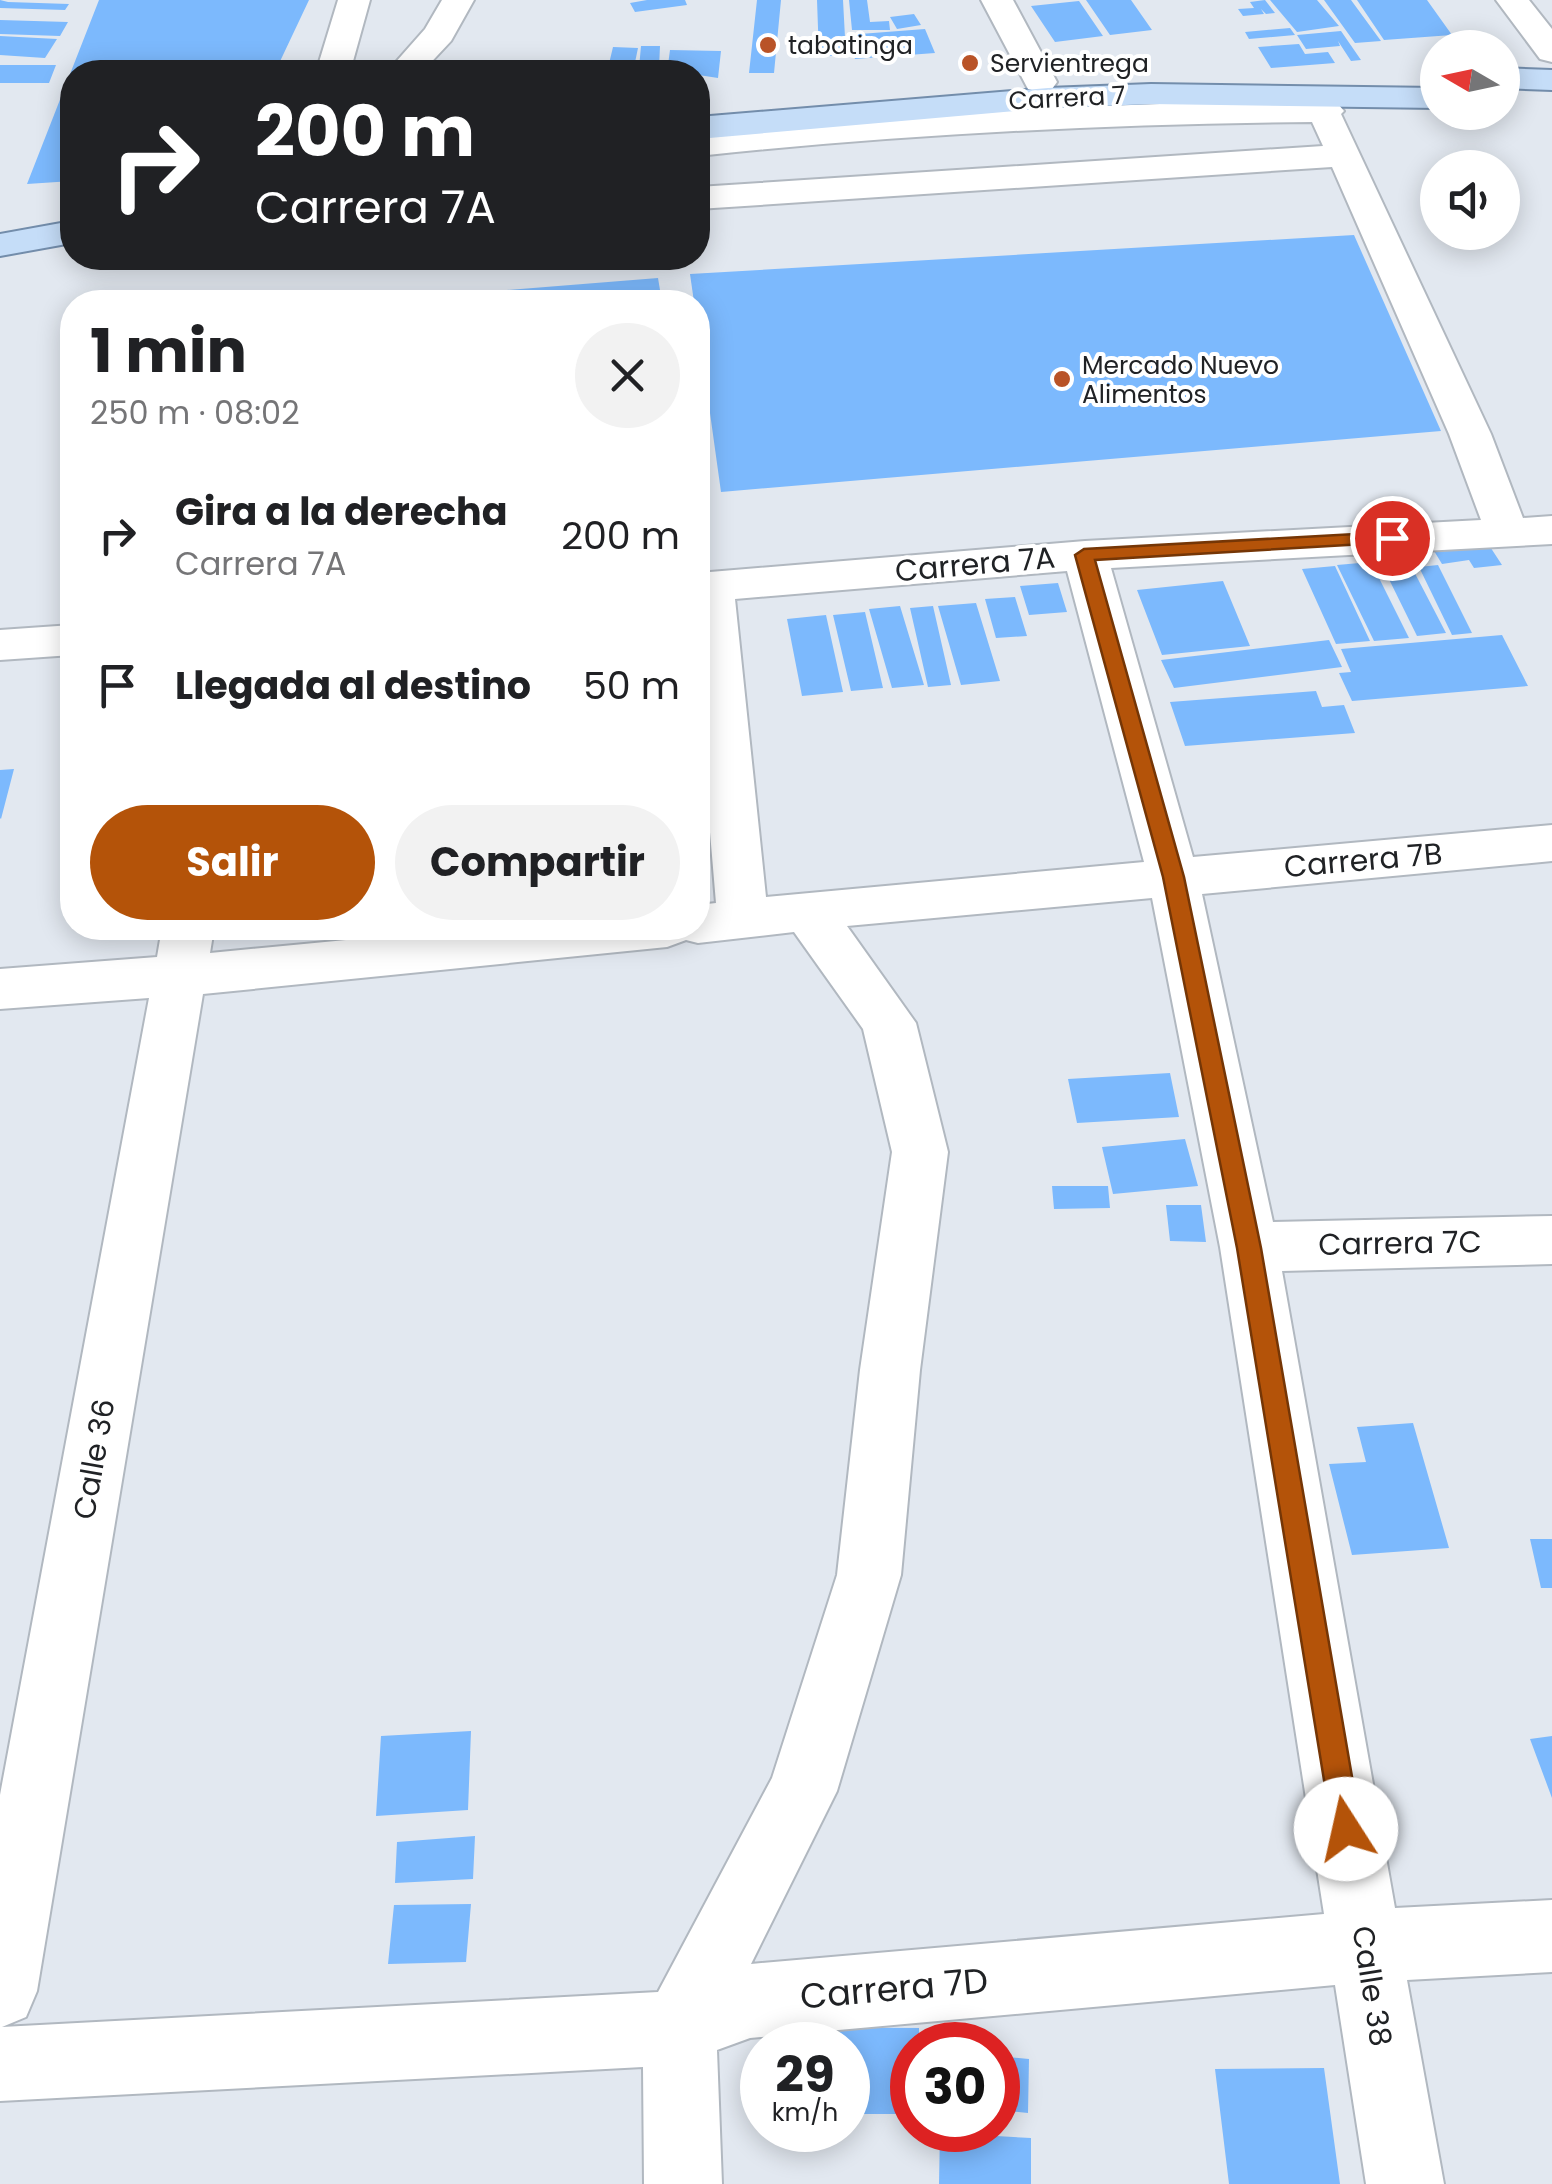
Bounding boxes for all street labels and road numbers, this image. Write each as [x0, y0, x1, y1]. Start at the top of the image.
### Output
street label: Carrera 7 [1008, 77, 1126, 119]
street label: Carrera 7A [893, 536, 1057, 592]
street label: Carrera 7B [1282, 832, 1444, 888]
street label: Carrera 7C [1318, 1220, 1482, 1266]
street label: Calle 36 [62, 1395, 126, 1523]
street label: Calle 38 [1341, 1923, 1403, 2049]
street label: Carrera 7D [798, 1955, 990, 2021]

